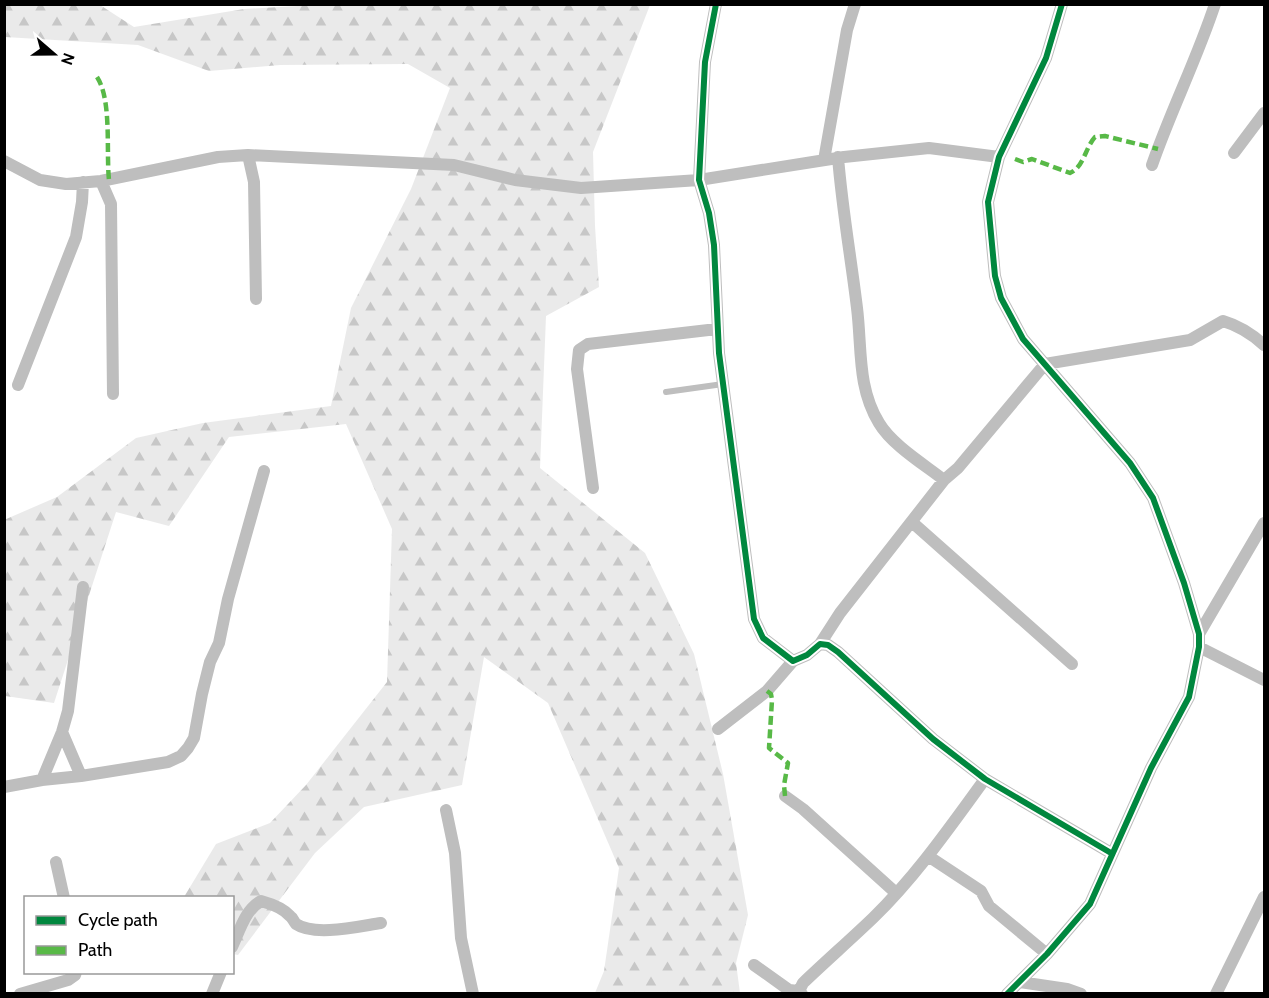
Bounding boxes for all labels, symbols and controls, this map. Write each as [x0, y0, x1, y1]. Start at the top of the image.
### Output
north arrow [24, 24, 84, 84]
text: N [57, 50, 78, 68]
legend [24, 896, 234, 974]
text: Cycle path [78, 909, 158, 931]
text: Path [78, 939, 112, 961]

